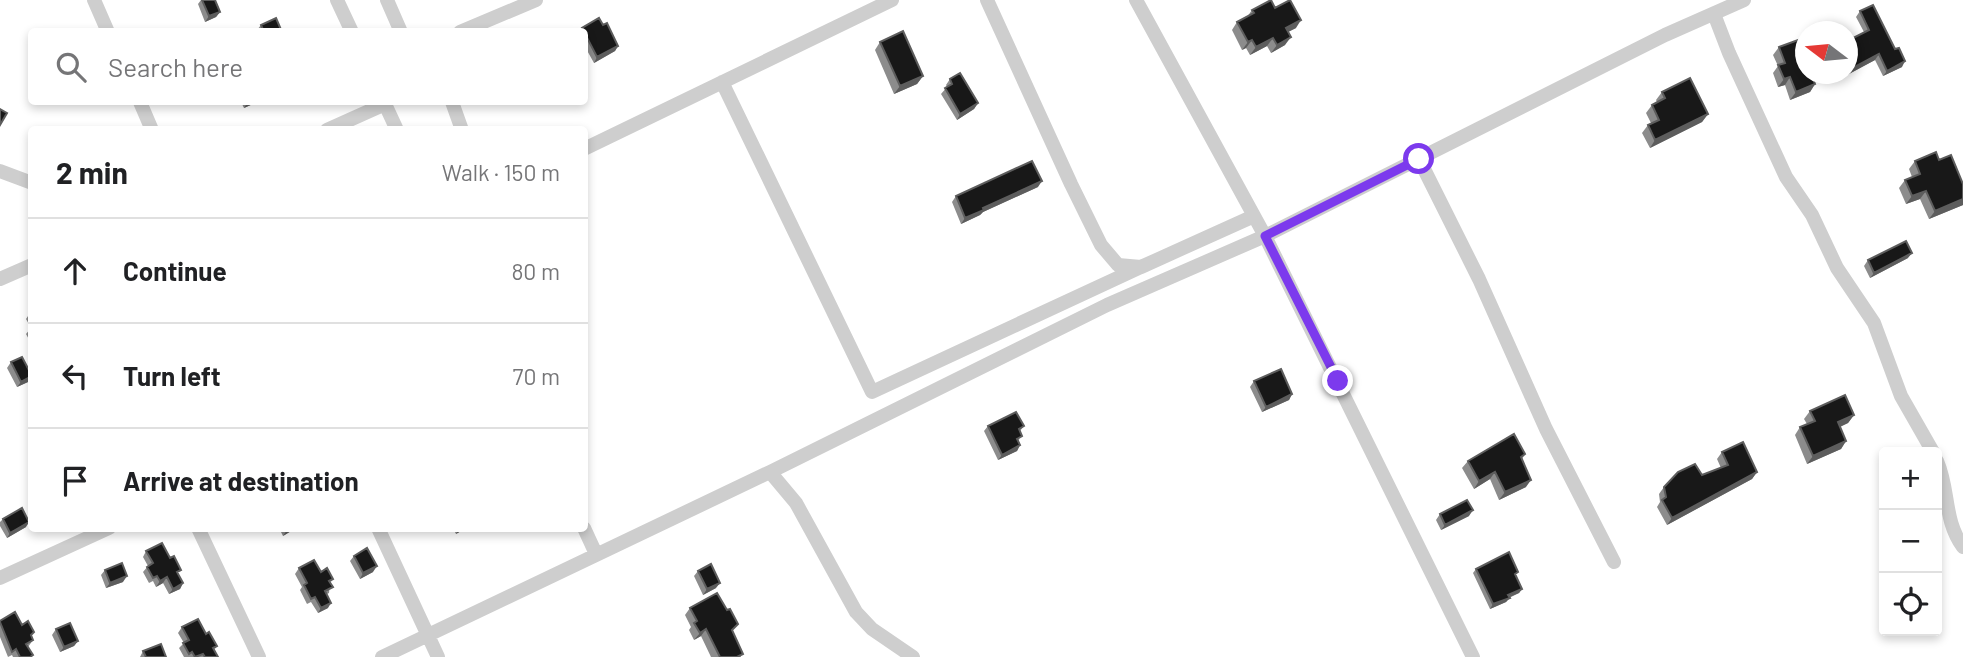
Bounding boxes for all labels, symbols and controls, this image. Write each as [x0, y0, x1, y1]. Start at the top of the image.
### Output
north arrow [1795, 21, 1858, 84]
search box [28, 28, 588, 105]
icon: search [52, 48, 90, 86]
text: Search here [108, 51, 243, 82]
route start [1403, 143, 1434, 174]
text: 2 min [56, 154, 128, 190]
text: Walk · 150 m [442, 158, 560, 186]
icon: ahead [56, 252, 94, 290]
text: Continue [123, 255, 227, 286]
text: 80 m [511, 257, 560, 285]
icon: left [56, 357, 94, 395]
text: Turn left [123, 360, 221, 391]
text: 70 m [513, 362, 560, 390]
route end [1322, 365, 1353, 396]
map controls [1879, 447, 1942, 636]
button: + [1879, 447, 1942, 510]
icon: arrive [56, 462, 94, 500]
text: Arrive at destination [123, 465, 359, 496]
button: − [1879, 510, 1942, 573]
button: locate [1879, 573, 1942, 636]

